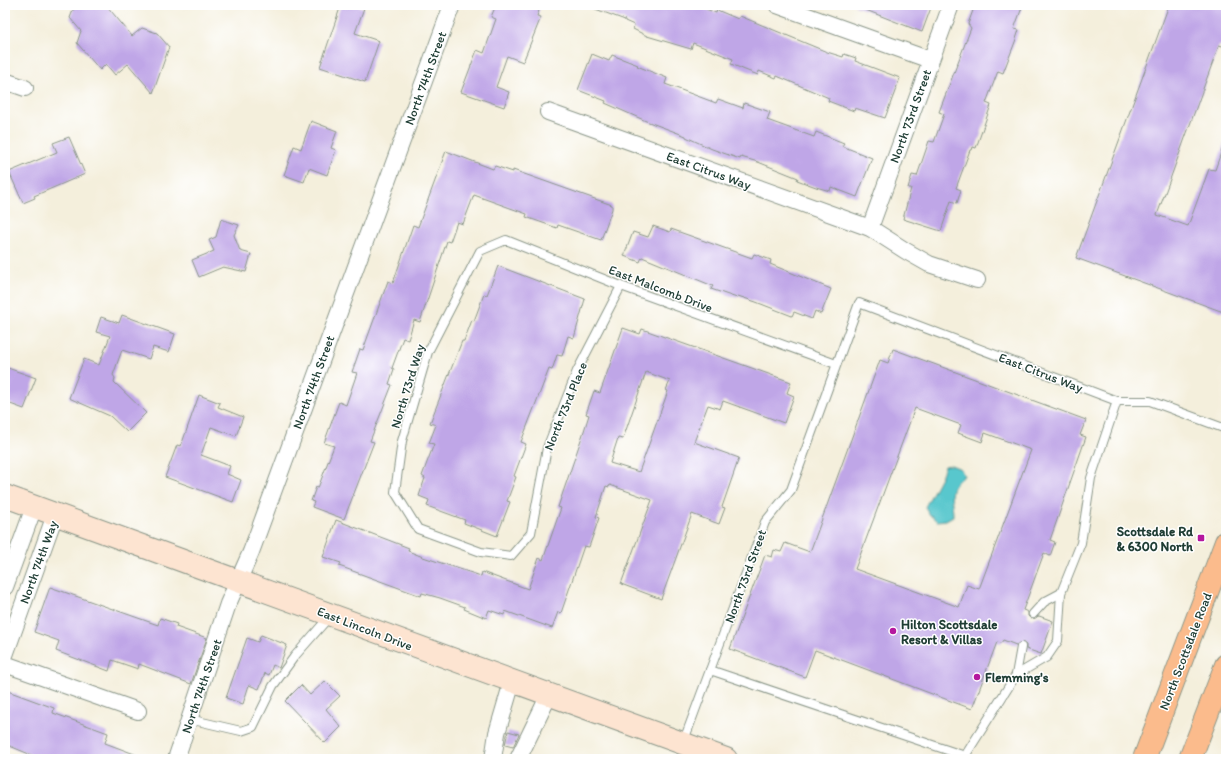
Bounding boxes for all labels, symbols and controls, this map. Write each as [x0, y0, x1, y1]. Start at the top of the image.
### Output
street label: North 74th Street [402, 29, 449, 127]
street label: North 73rd Street [887, 67, 934, 165]
street label: East Citrus Way [665, 148, 753, 193]
street label: East Malcomb Drive [607, 262, 715, 315]
street label: North 74th Street [290, 333, 337, 431]
street label: North 73rd Way [388, 342, 427, 430]
street label: East Citrus Way [997, 350, 1085, 395]
street label: North 73rd Place [541, 360, 590, 453]
street label: North 74th Way [16, 518, 60, 606]
place label: Scottsdale Rd & 6300 North [1116, 524, 1194, 554]
street label: North 73rd Street [722, 527, 769, 625]
marker: Scottsdale Rd & 6300 North [1196, 533, 1206, 543]
street label: North Scottsdale Road [1156, 590, 1215, 712]
street label: East Lincoln Drive [315, 603, 415, 654]
place label: Hilton Scottsdale Resort & Villas [901, 617, 998, 647]
marker: Hilton Scottsdale Resort & Villas [888, 626, 898, 636]
street label: North 74th Street [178, 637, 225, 735]
place label: Flemming's [985, 670, 1049, 686]
marker: Flemming's [972, 672, 982, 682]

